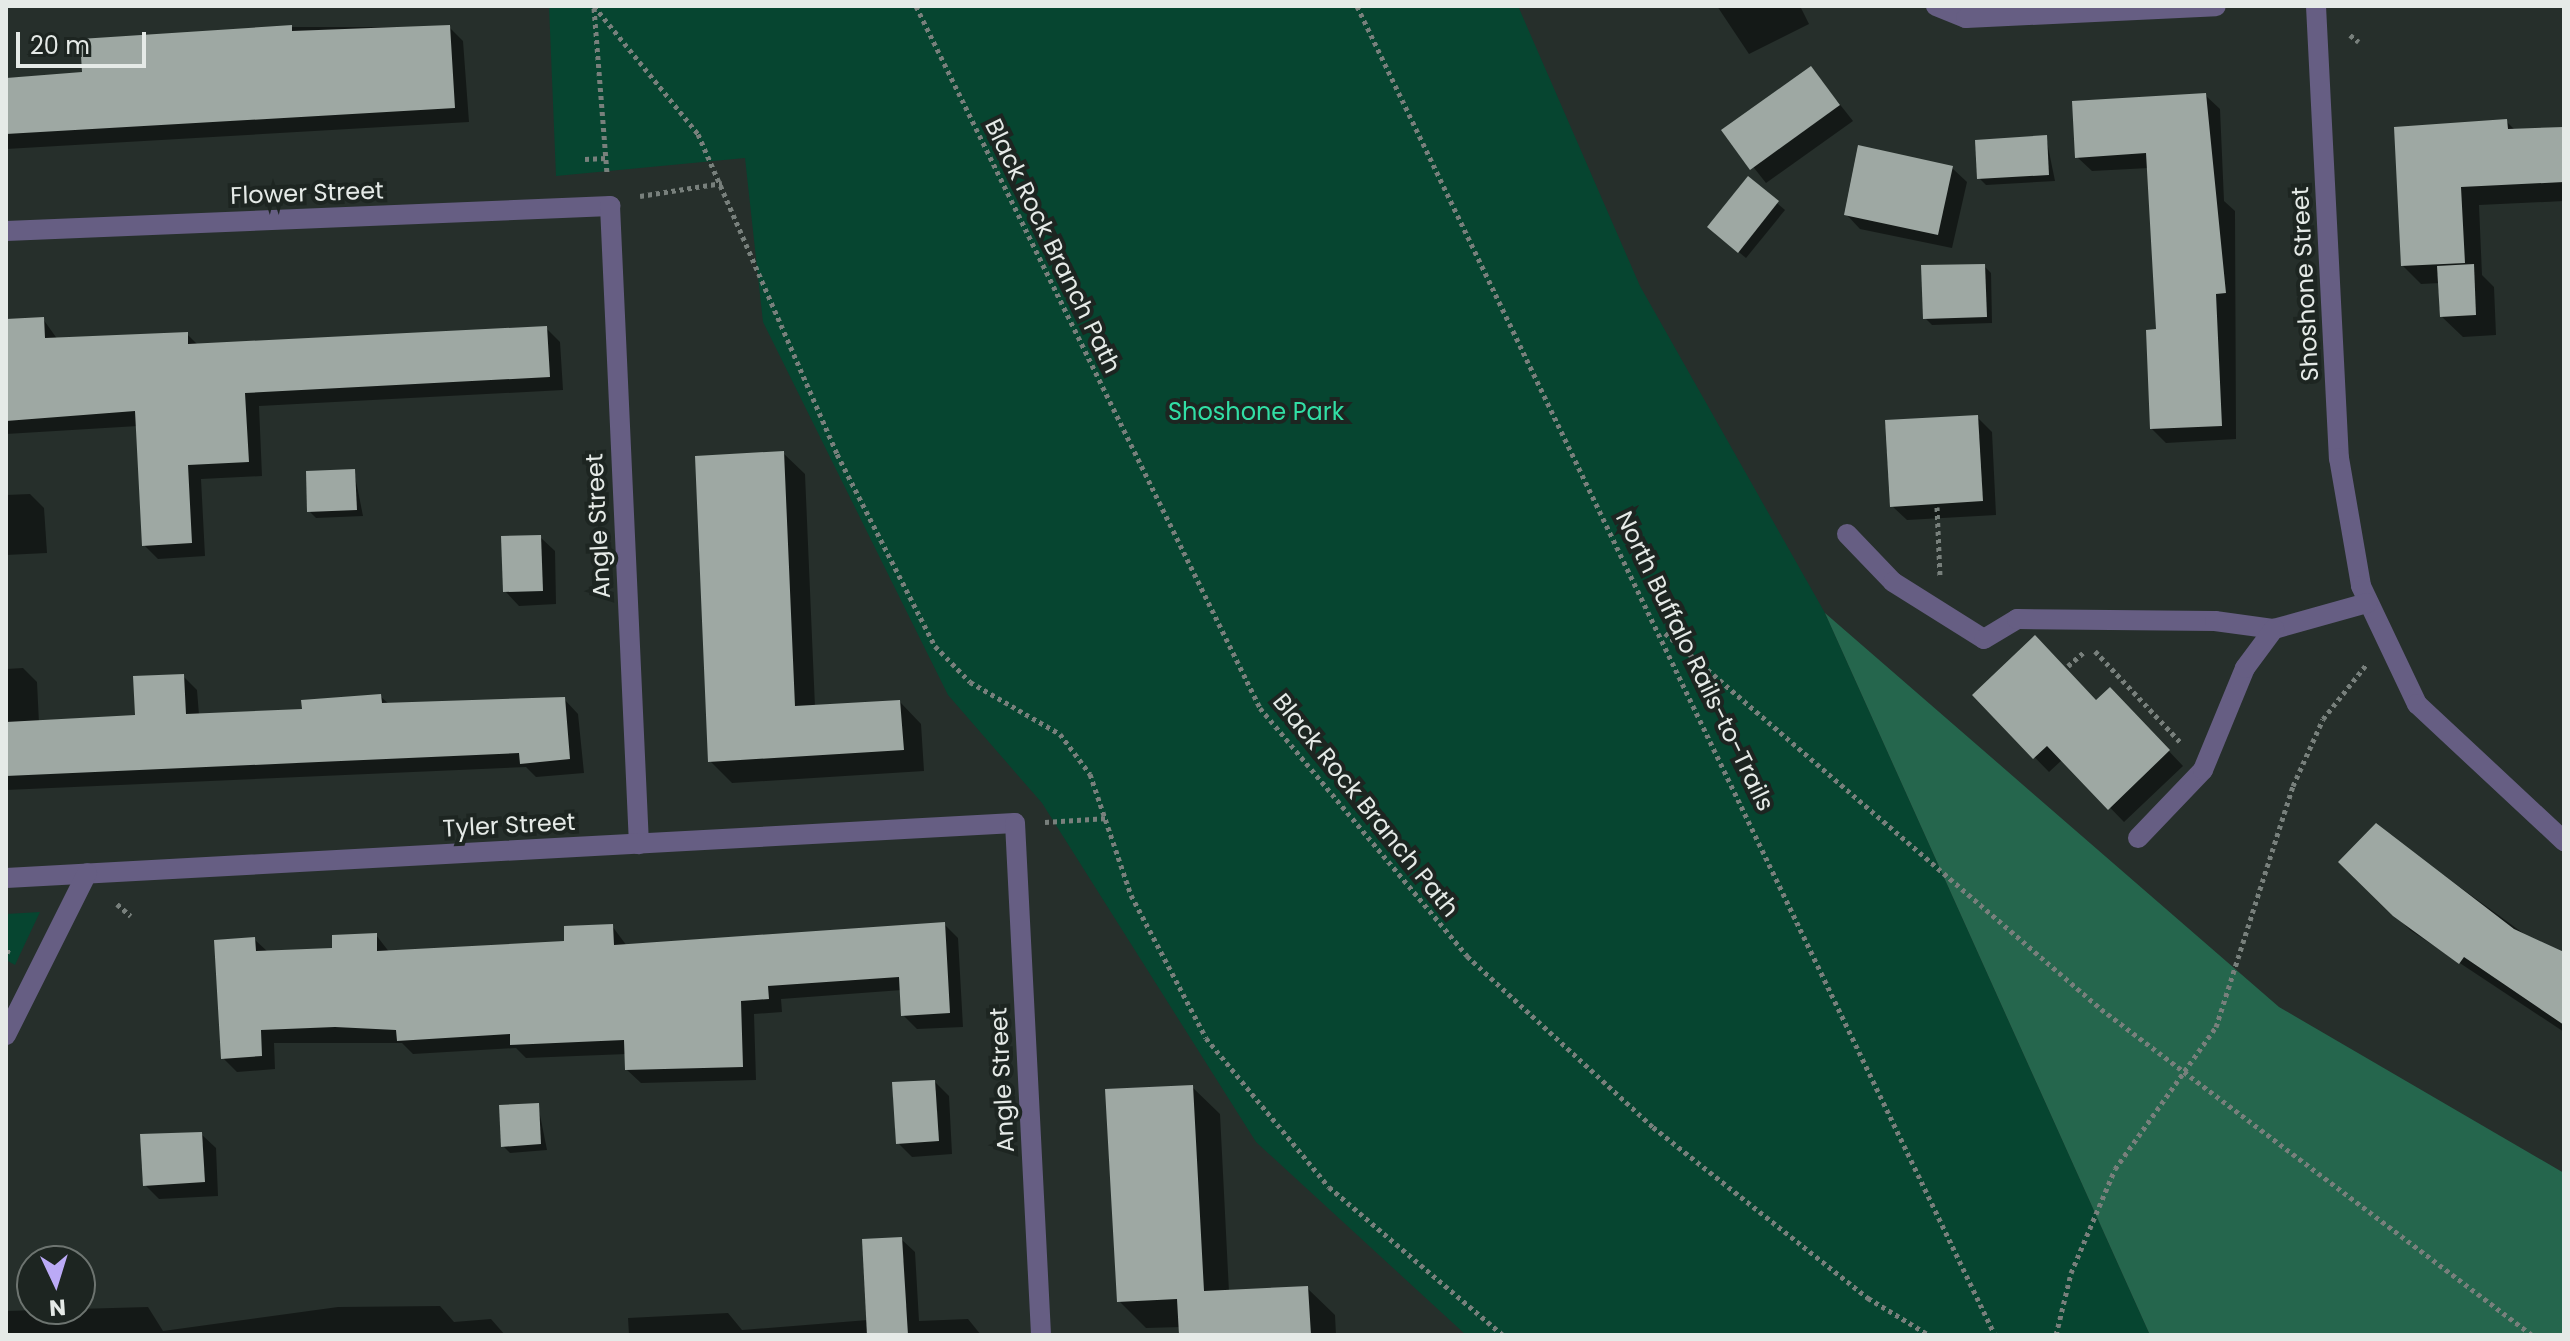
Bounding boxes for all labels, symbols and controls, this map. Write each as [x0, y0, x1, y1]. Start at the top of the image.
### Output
scale bar [20, 16, 150, 66]
text: 20 m [30, 29, 90, 62]
street label: Black Rock Branch Path [979, 114, 1127, 378]
street label: Flower Street [230, 176, 384, 210]
street label: Shoshone Street [2286, 186, 2324, 382]
park label: Shoshone Park [1168, 398, 1344, 426]
street label: Angle Street [580, 453, 616, 599]
street label: North Buffalo Rails-to-Trails [1610, 507, 1780, 815]
street label: Black Rock Branch Path [1267, 687, 1465, 923]
street label: Tyler Street [442, 807, 576, 843]
street label: Angle Street [984, 1007, 1020, 1153]
north arrow [16, 1245, 96, 1325]
text: N [48, 1291, 67, 1323]

